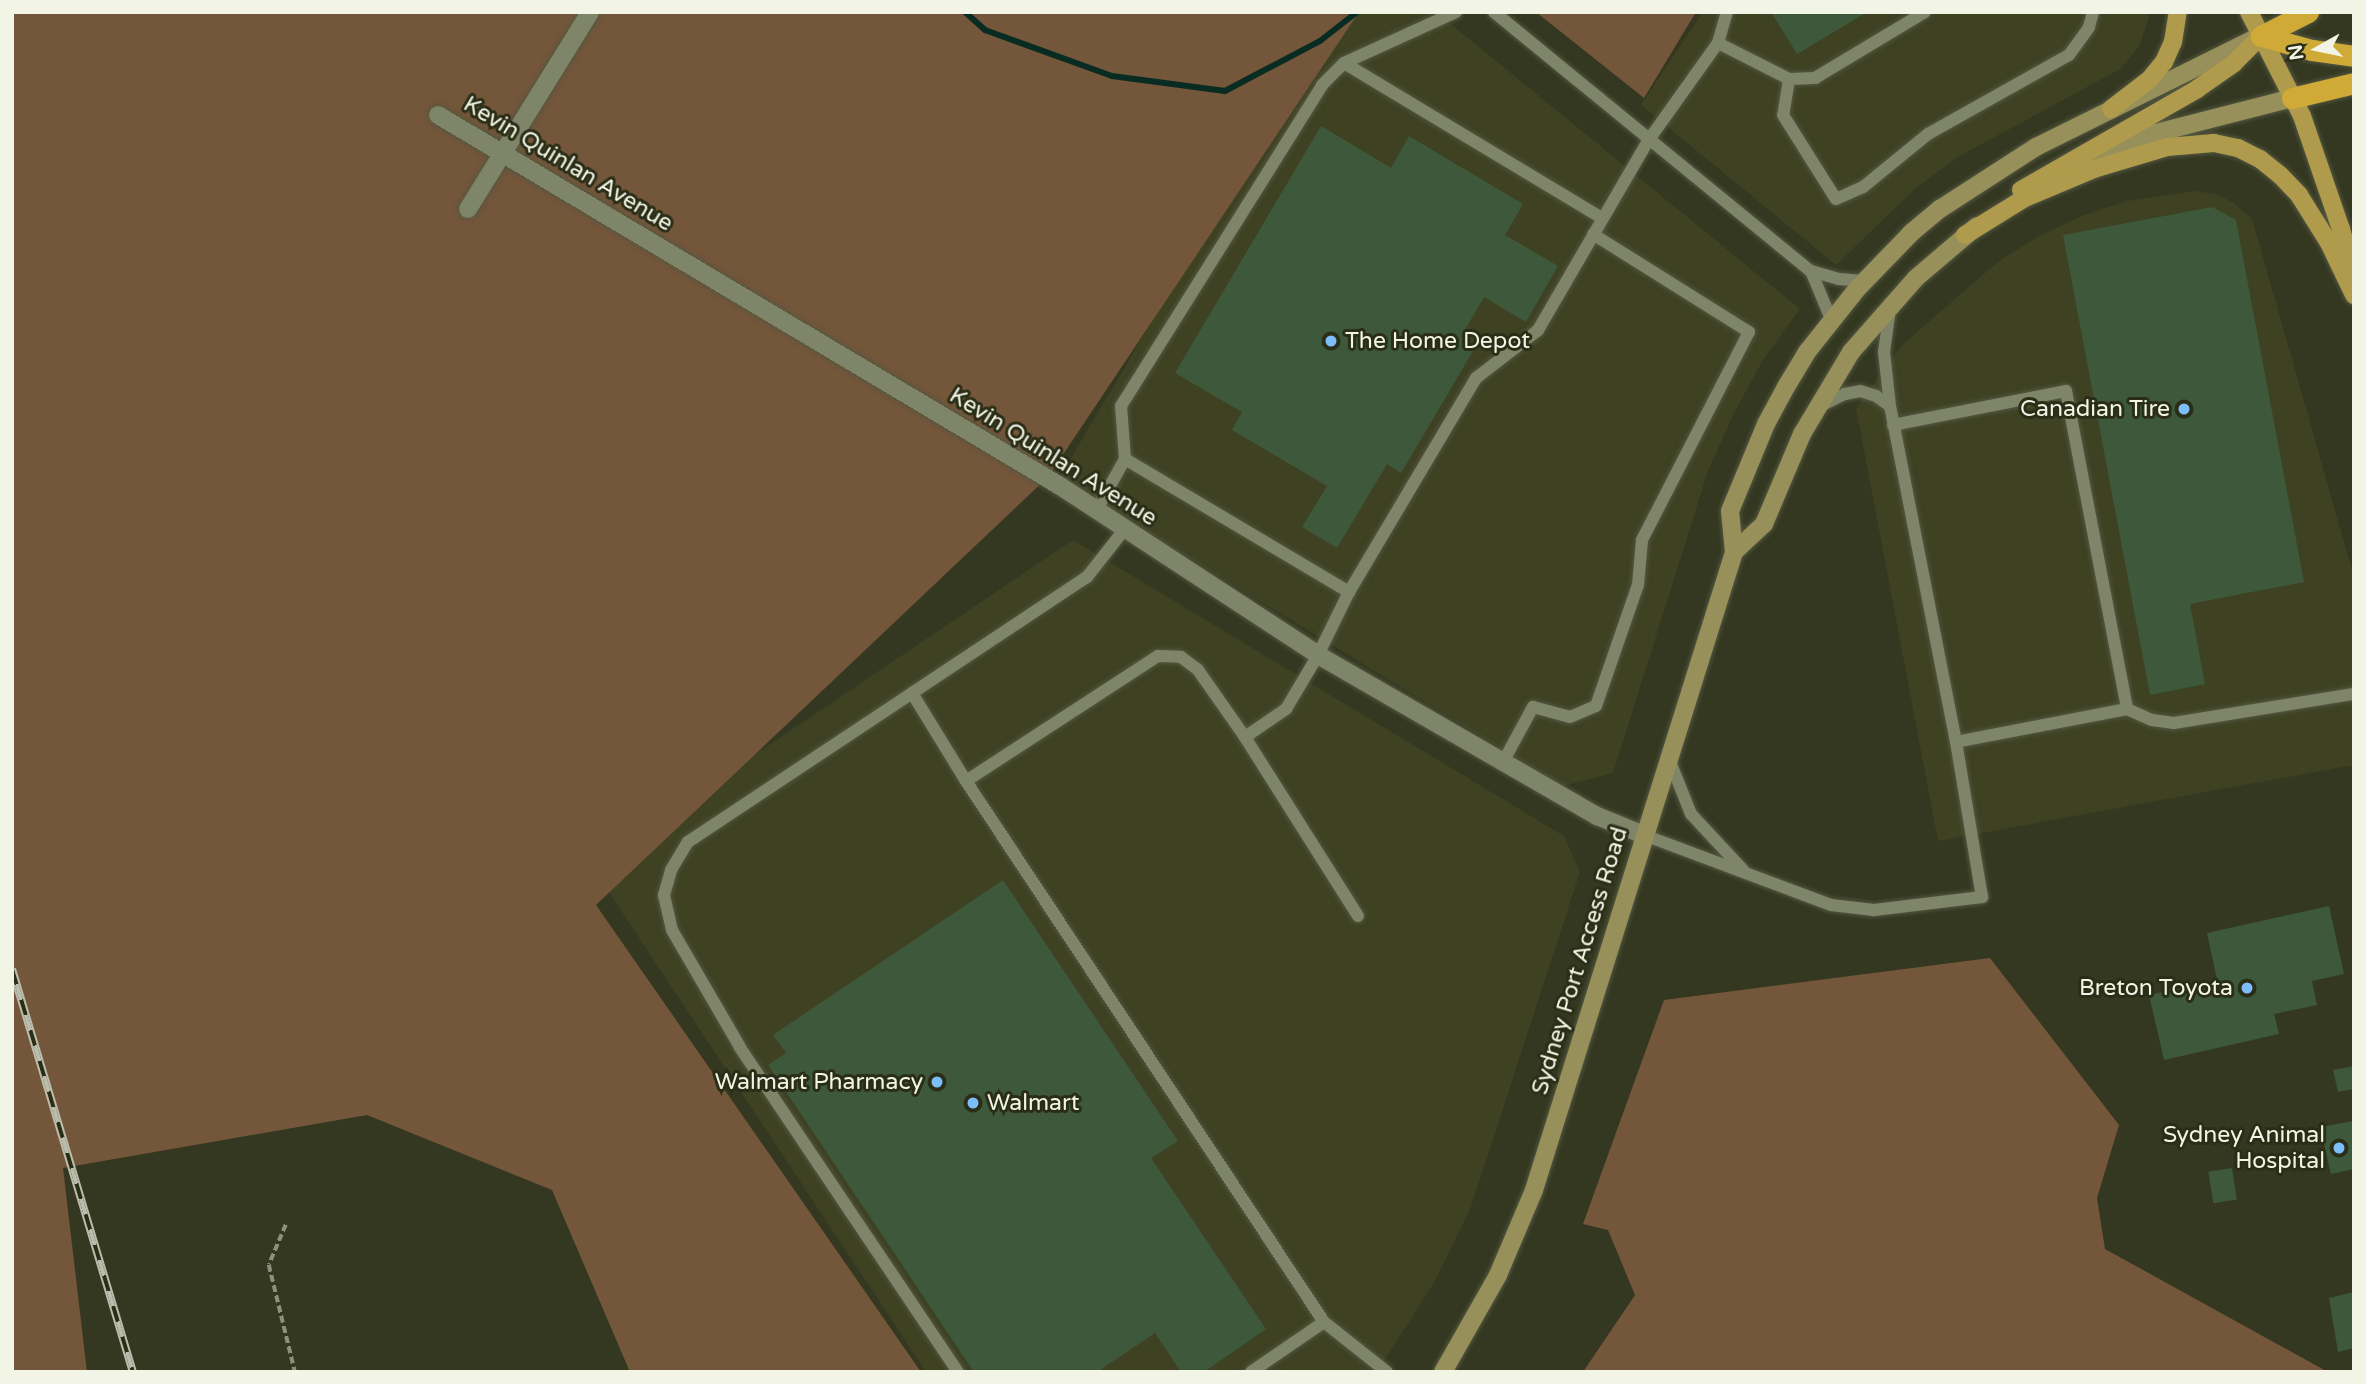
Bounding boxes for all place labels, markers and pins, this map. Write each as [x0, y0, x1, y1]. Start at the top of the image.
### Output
place label: The Home Depot [1345, 327, 1530, 355]
marker: The Home Depot [1323, 333, 1339, 349]
place label: Canadian Tire [2020, 395, 2170, 423]
marker: Canadian Tire [2176, 401, 2192, 417]
place label: Breton Toyota [2079, 974, 2233, 1002]
marker: Breton Toyota [2239, 980, 2255, 996]
place label: Walmart Pharmacy [715, 1068, 923, 1096]
marker: Walmart Pharmacy [929, 1074, 945, 1090]
place label: Walmart [987, 1089, 1080, 1117]
marker: Walmart [965, 1095, 981, 1111]
place label: Sydney Animal Hospital [2163, 1121, 2325, 1175]
marker: Sydney Animal Hospital [2331, 1140, 2347, 1156]

